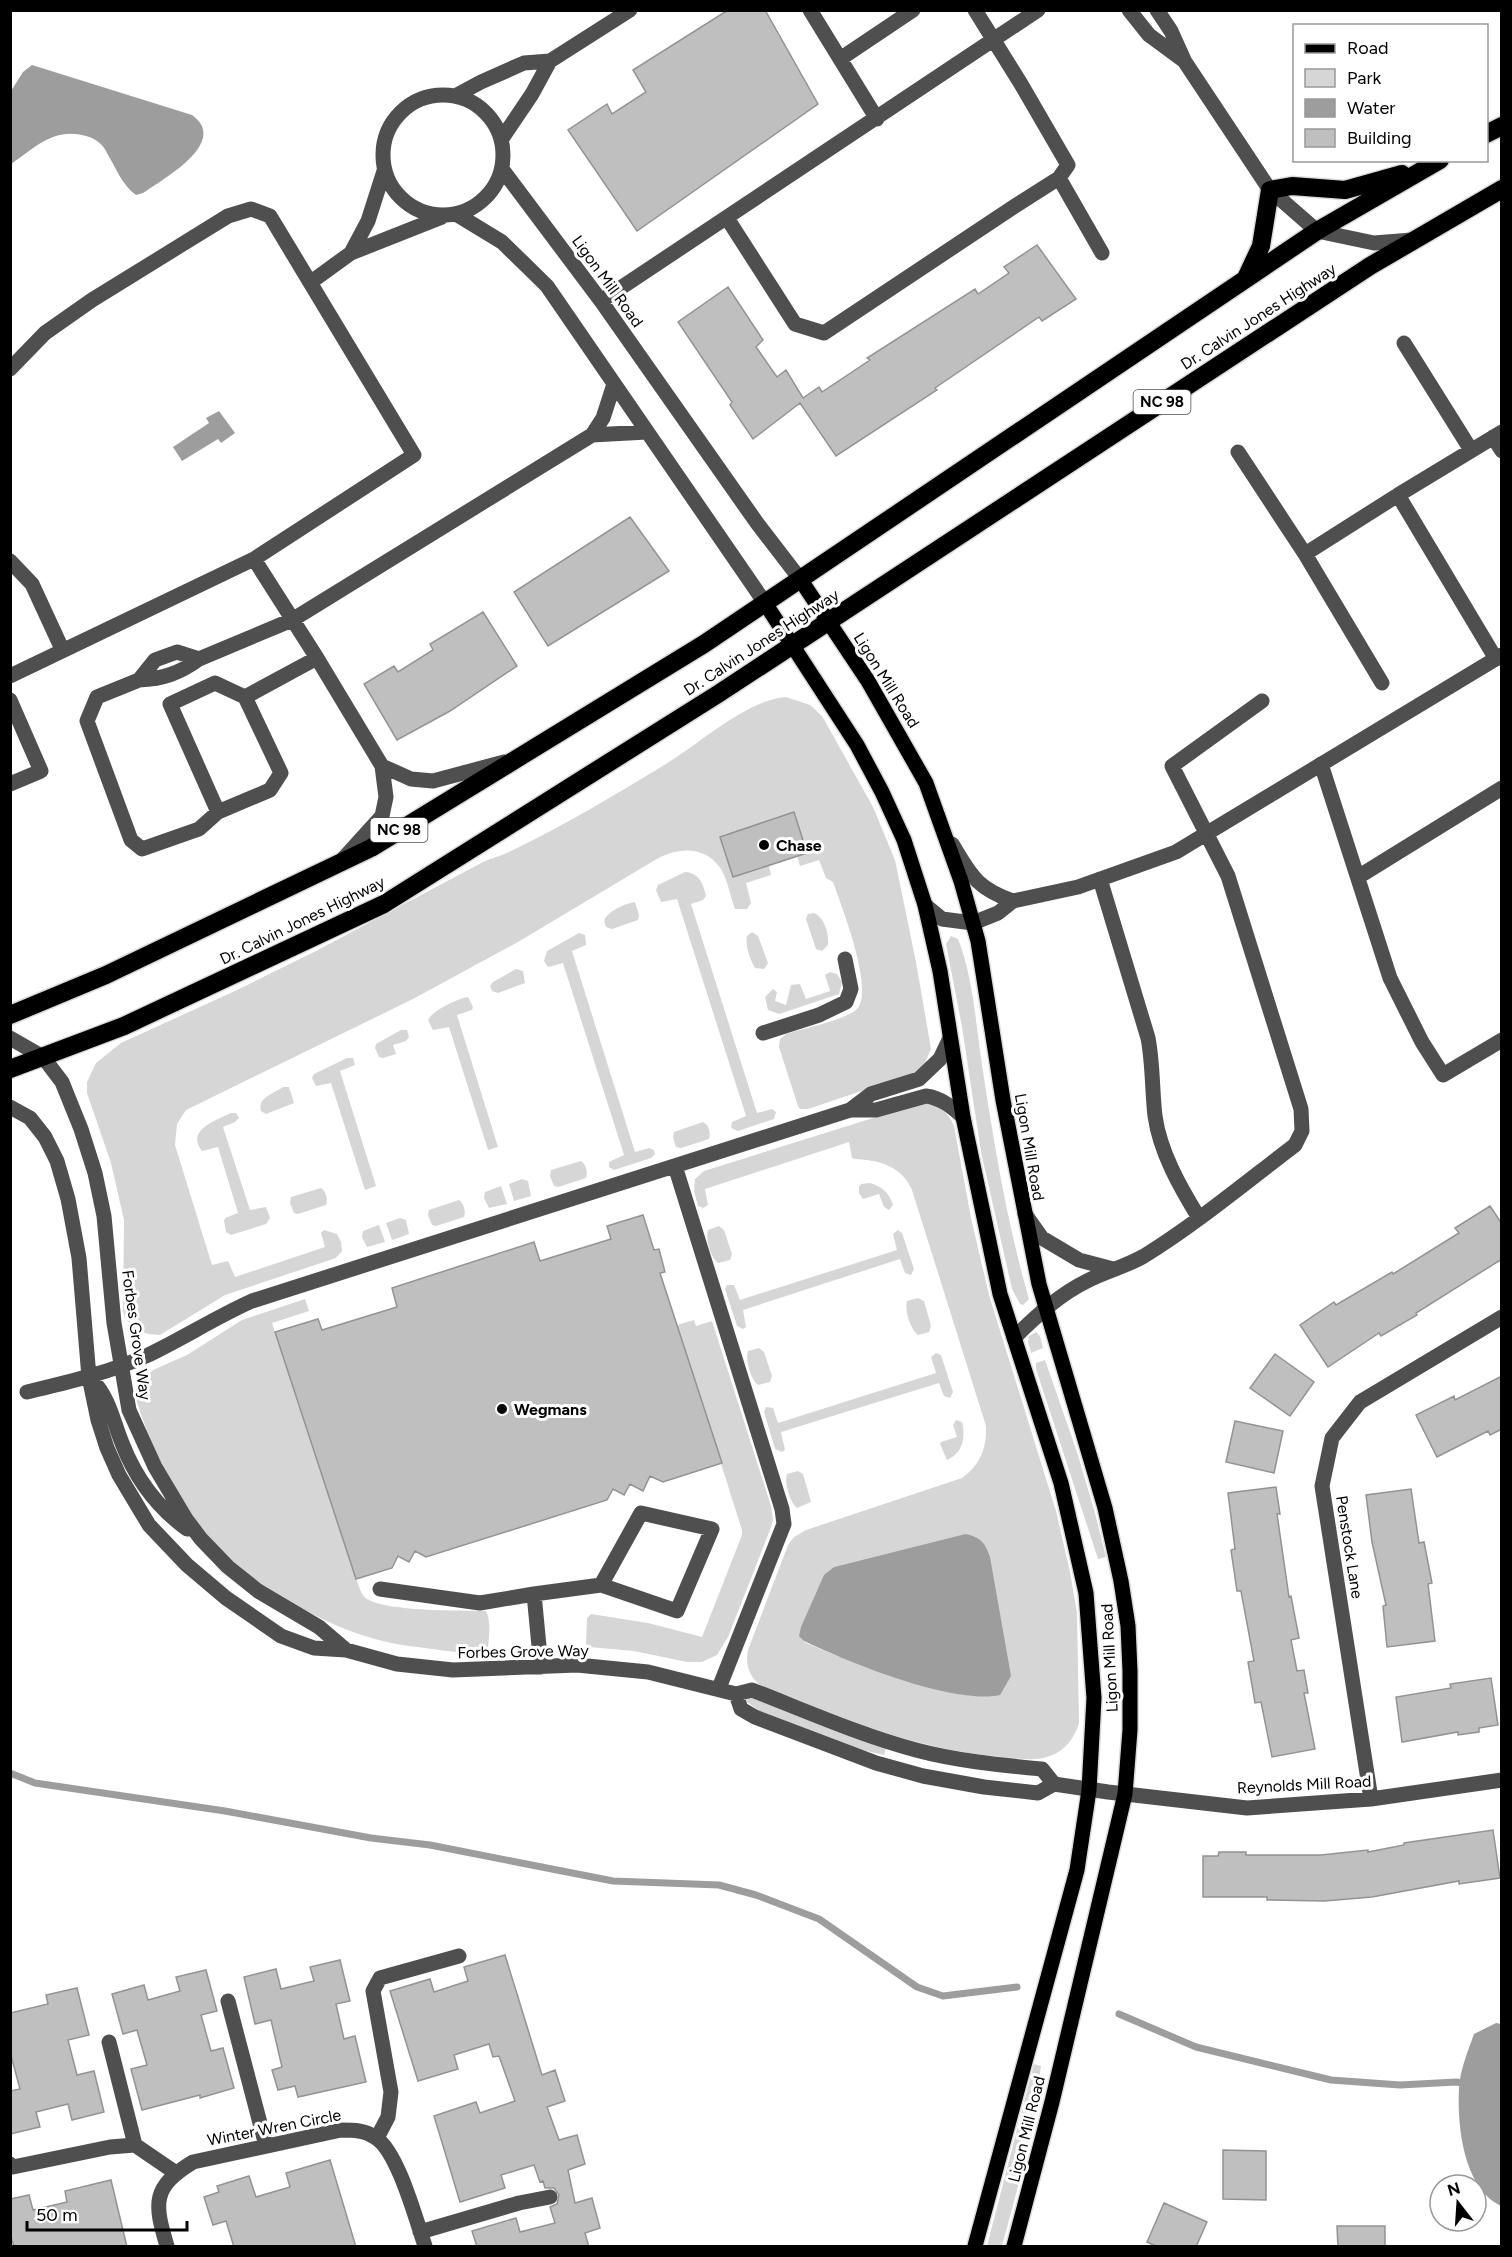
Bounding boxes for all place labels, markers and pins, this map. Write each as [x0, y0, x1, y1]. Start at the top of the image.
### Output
place label: Chase [776, 836, 822, 855]
marker: Chase [757, 838, 771, 852]
place label: Wegmans [514, 1400, 587, 1419]
marker: Wegmans [495, 1402, 509, 1416]

